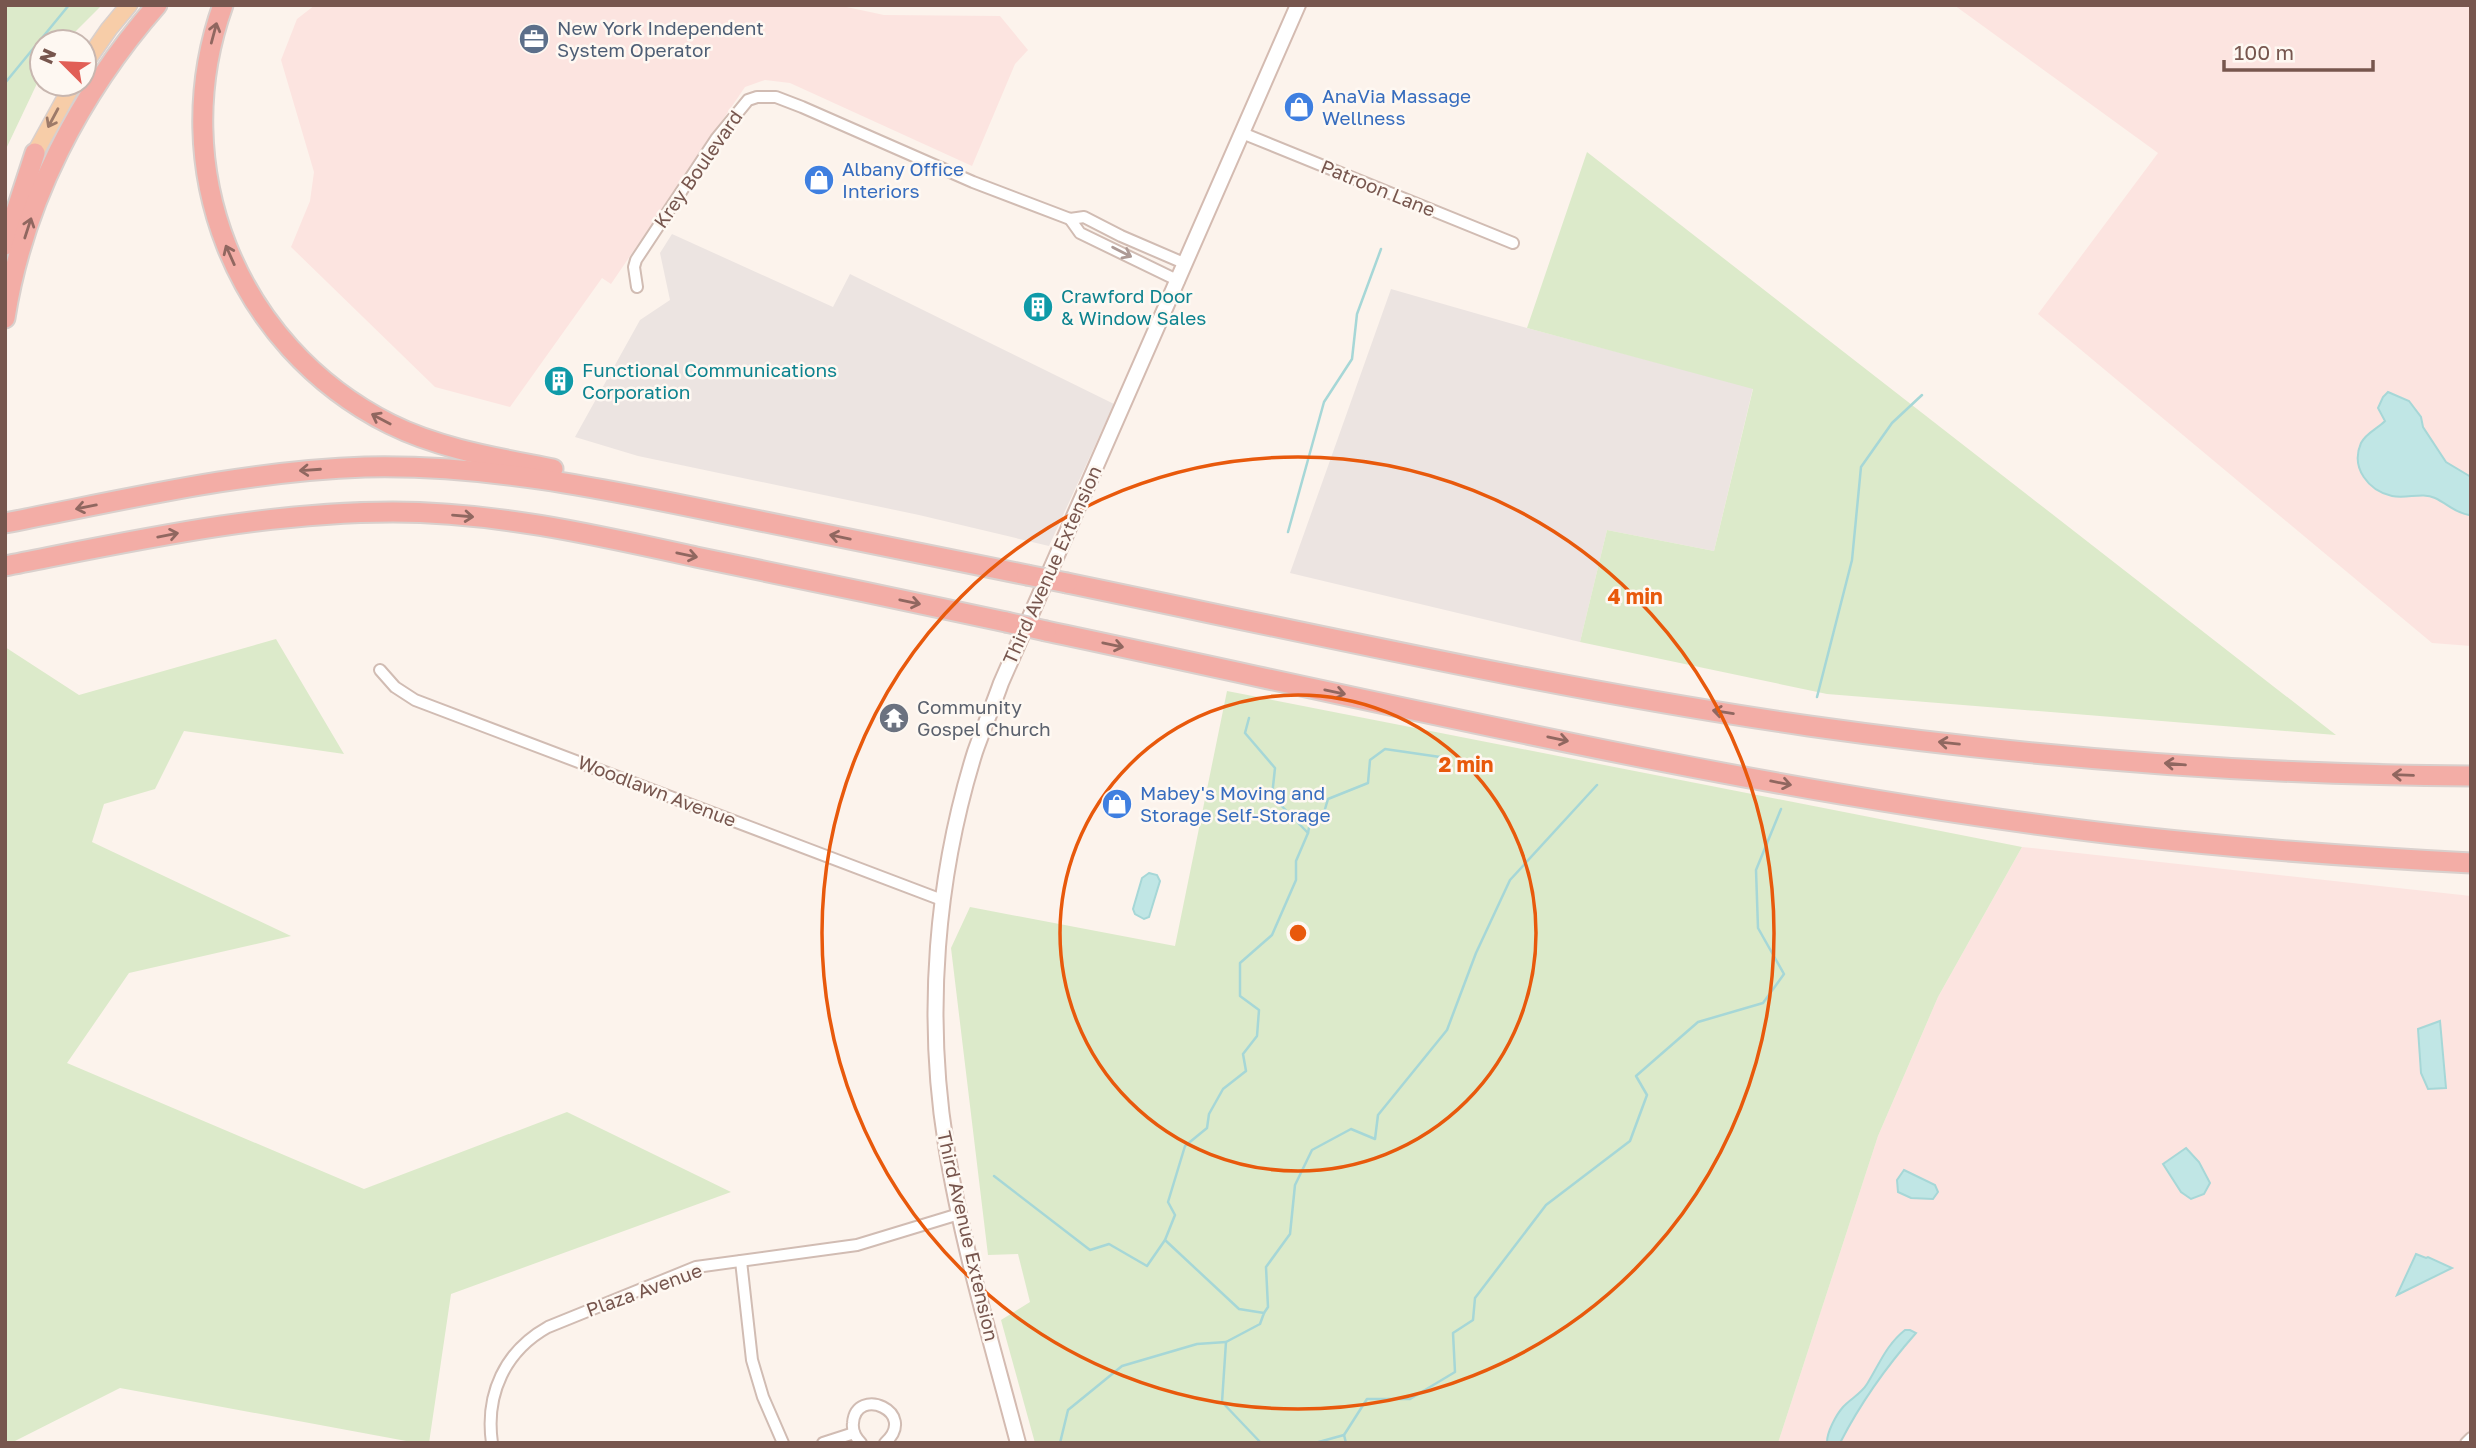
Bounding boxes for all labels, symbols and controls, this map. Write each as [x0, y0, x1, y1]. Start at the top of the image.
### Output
place label: New York Independent System Operator [557, 16, 764, 61]
one-way arrow [209, 22, 222, 44]
office icon: New York Independent System Operator [517, 22, 551, 56]
north arrow [28, 28, 98, 98]
scale bar [2224, 28, 2373, 72]
text: 100 m [2234, 39, 2294, 65]
text: N [34, 45, 60, 67]
place label: AnaVia Massage Wellness [1322, 84, 1471, 129]
shop icon: AnaVia Massage Wellness [1282, 90, 1316, 124]
street label: Krey Boulevard [649, 105, 747, 232]
one-way arrow [46, 107, 59, 128]
street label: Patroon Lane [1318, 154, 1439, 221]
place label: Albany Office Interiors [842, 157, 964, 202]
shop icon: Albany Office Interiors [802, 163, 836, 197]
one-way arrow [22, 218, 35, 240]
one-way arrow [223, 245, 236, 267]
one-way arrow [1111, 245, 1132, 259]
place label: Crawford Door & Window Sales [1061, 284, 1206, 329]
building icon: Crawford Door & Window Sales [1021, 290, 1055, 324]
place label: Functional Communications Corporation [582, 358, 837, 403]
building icon: Functional Communications Corporation [542, 364, 576, 398]
one-way arrow [372, 412, 392, 426]
street label: Third Avenue Extension [997, 462, 1106, 668]
one-way arrow [299, 464, 322, 477]
one-way arrow [75, 501, 98, 514]
one-way arrow [451, 510, 474, 523]
one-way arrow [156, 528, 179, 542]
one-way arrow [829, 530, 852, 543]
one-way arrow [675, 548, 698, 562]
text: 4 min [1607, 583, 1663, 609]
one-way arrow [898, 595, 921, 609]
one-way arrow [1101, 638, 1124, 652]
one-way arrow [1323, 685, 1346, 699]
place label: Community Gospel Church [917, 695, 1051, 740]
temple icon: Community Gospel Church [877, 701, 911, 735]
one-way arrow [1713, 705, 1735, 718]
one-way arrow [1546, 732, 1569, 746]
one-way arrow [1938, 737, 1961, 750]
street label: Woodlawn Avenue [575, 750, 739, 831]
text: 2 min [1439, 751, 1493, 777]
one-way arrow [2165, 757, 2187, 770]
one-way arrow [2391, 768, 2414, 782]
one-way arrow [1769, 777, 1792, 790]
place label: Mabey's Moving and Storage Self-Storage [1140, 781, 1330, 826]
shop icon: Mabey's Moving and Storage Self-Storage [1100, 787, 1134, 821]
centre of rings [1286, 921, 1310, 945]
street label: Third Avenue Extension [933, 1129, 1004, 1343]
street label: Plaza Avenue [583, 1258, 705, 1321]

